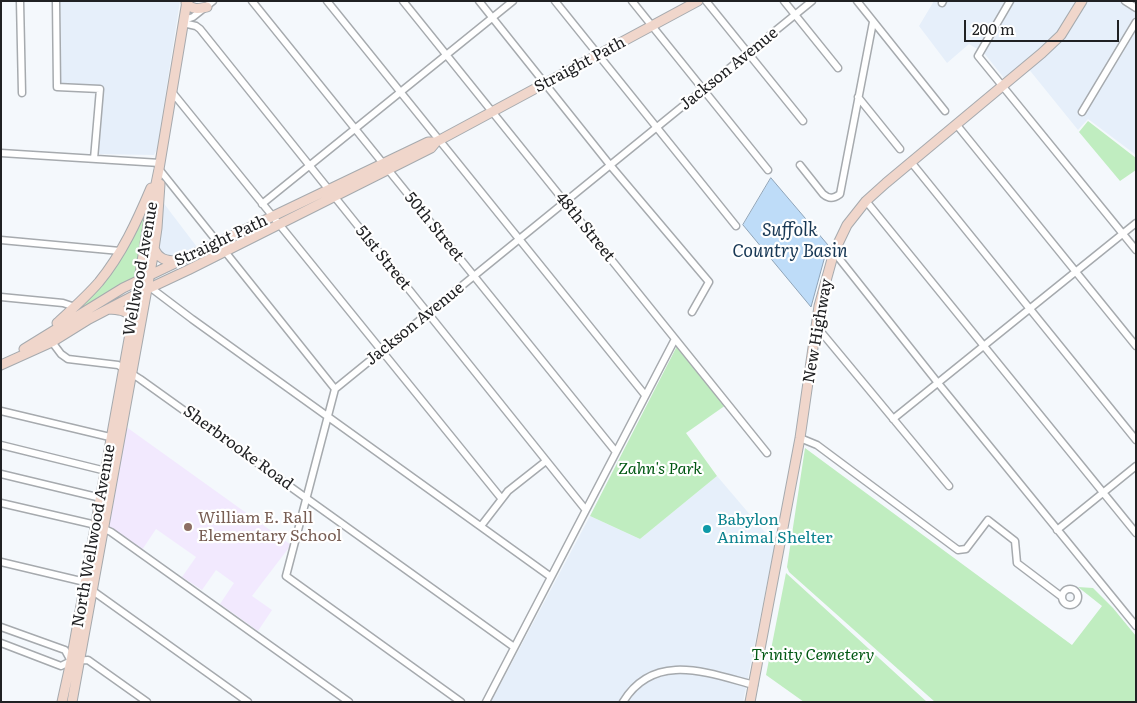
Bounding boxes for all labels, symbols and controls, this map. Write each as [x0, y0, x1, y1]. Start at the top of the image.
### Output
scale bar [967, 10, 1122, 42]
text: 200 m [972, 17, 1015, 40]
street label: Jackson Avenue [676, 24, 782, 114]
street label: Straight Path [531, 33, 629, 97]
street label: 48th Street [551, 188, 619, 266]
street label: 50th Street [400, 189, 468, 265]
street label: Wellwood Avenue [120, 200, 162, 338]
street label: Straight Path [171, 211, 271, 271]
water label: Suffolk Country Basin [732, 220, 848, 262]
street label: 51st Street [351, 222, 415, 294]
street label: New Highway [799, 277, 837, 385]
street label: Jackson Avenue [362, 279, 468, 369]
street label: Sherbrooke Road [179, 402, 297, 494]
street label: North Wellwood Avenue [68, 443, 120, 629]
park label: Zahn's Park [618, 459, 702, 479]
place label: William E. Rall Elementary School [198, 508, 342, 546]
place label: Babylon Animal Shelter [717, 510, 832, 548]
marker: William E. Rall Elementary School [182, 521, 194, 533]
marker: Babylon Animal Shelter [701, 523, 713, 535]
park label: Trinity Cemetery [752, 645, 874, 665]

